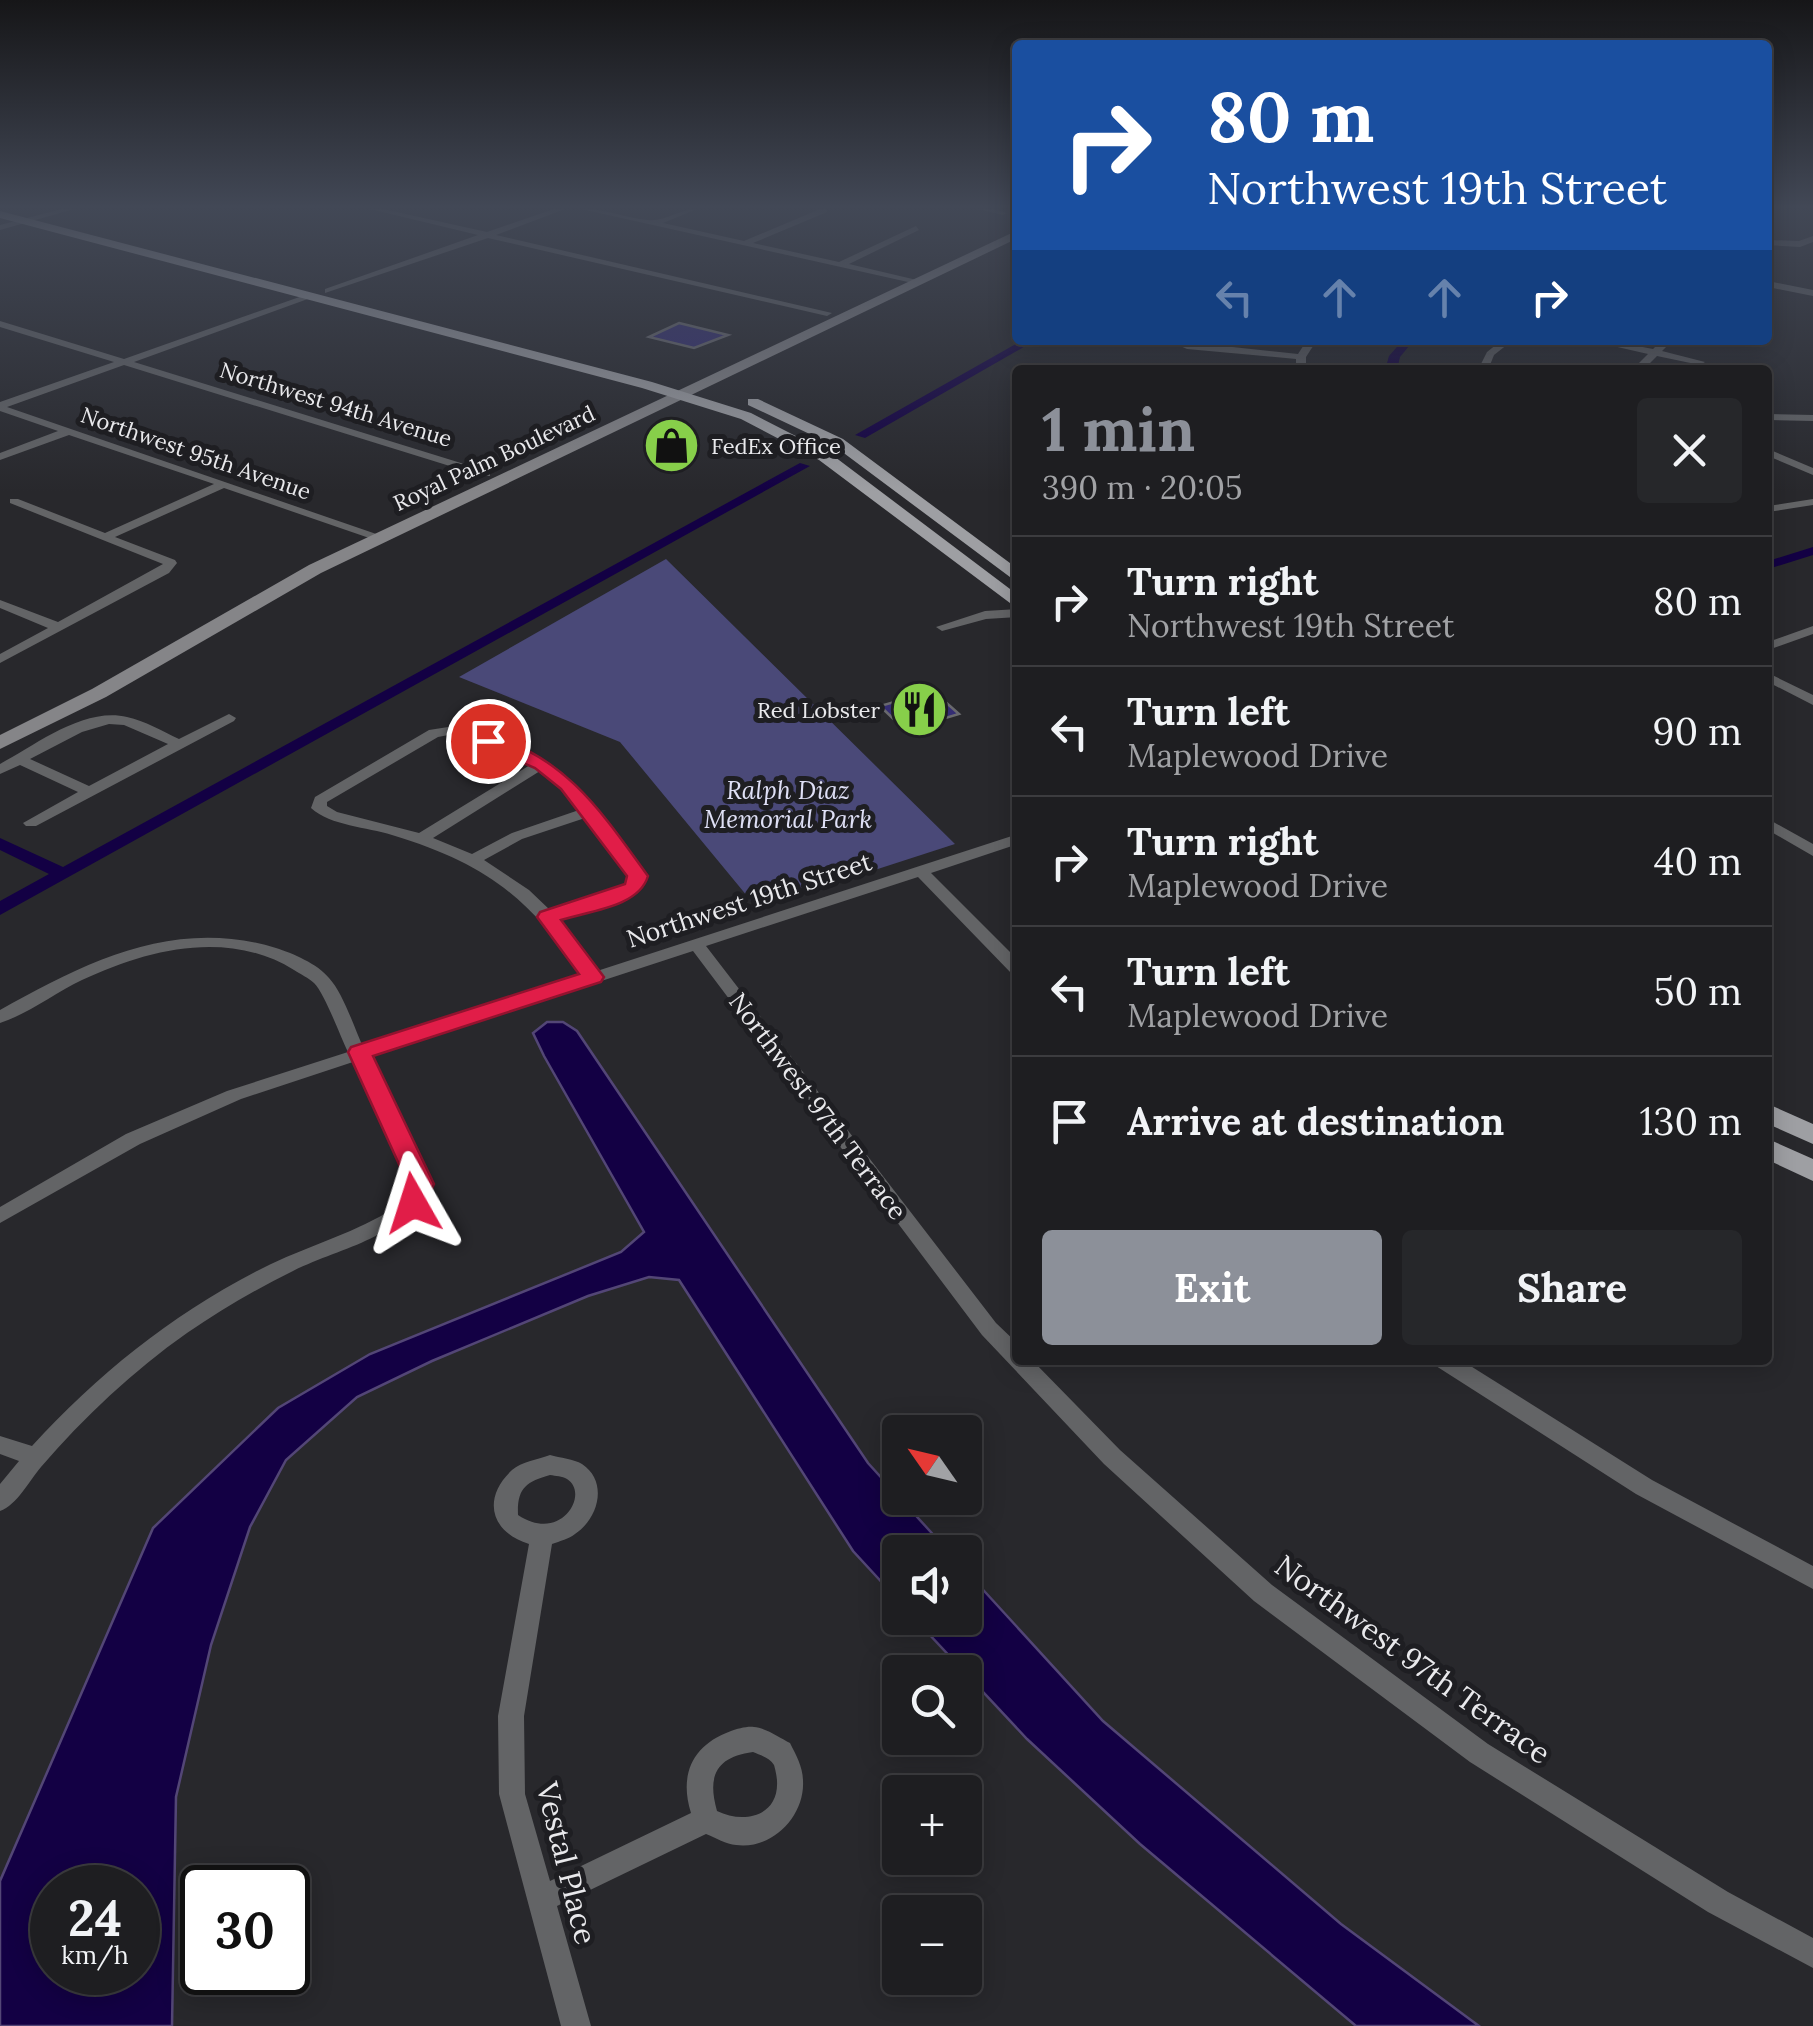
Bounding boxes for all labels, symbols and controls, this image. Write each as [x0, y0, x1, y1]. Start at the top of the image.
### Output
text: 80 m [1207, 72, 1374, 161]
icon: right [1042, 80, 1172, 210]
text: Northwest 19th Street [1207, 159, 1667, 216]
icon: left [1207, 270, 1262, 325]
icon: ahead [1312, 270, 1367, 325]
icon: ahead [1417, 270, 1472, 325]
icon: right [1522, 270, 1577, 325]
street label: Northwest 94th Avenue [217, 355, 456, 453]
text: 1 min [1042, 391, 1195, 467]
button: close [1637, 398, 1742, 503]
street label: Royal Palm Boulevard [389, 399, 599, 517]
street label: Northwest 95th Avenue [77, 400, 315, 506]
shop icon: FedEx Office [642, 416, 702, 476]
place label: FedEx Office [711, 432, 841, 460]
text: 390 m · 20:05 [1042, 467, 1242, 508]
text: Turn right [1127, 557, 1318, 605]
icon: right [1042, 574, 1097, 629]
text: 80 m [1653, 577, 1742, 625]
text: Northwest 19th Street [1127, 605, 1454, 646]
restaurant icon: Red Lobster [889, 680, 949, 740]
text: Turn left [1127, 687, 1290, 735]
place label: Red Lobster [757, 696, 880, 724]
pin [446, 699, 531, 784]
icon: left [1042, 704, 1097, 759]
text: 90 m [1652, 707, 1742, 755]
icon: arrive [461, 714, 516, 769]
text: Maplewood Drive [1127, 735, 1388, 776]
park label: Ralph Diaz Memorial Park [704, 774, 872, 835]
text: Turn right [1127, 817, 1318, 865]
icon: right [1042, 834, 1097, 889]
text: 40 m [1654, 837, 1742, 885]
street label: Northwest 19th Street [622, 845, 876, 955]
text: Maplewood Drive [1127, 865, 1388, 906]
text: Turn left [1127, 947, 1290, 995]
icon: left [1042, 964, 1097, 1019]
text: 50 m [1654, 967, 1742, 1015]
street label: Northwest 97th Terrace [722, 986, 914, 1226]
text: Maplewood Drive [1127, 995, 1388, 1036]
icon: arrive [1042, 1094, 1097, 1149]
text: Arrive at destination [1127, 1097, 1504, 1145]
text: 130 m [1639, 1097, 1742, 1145]
position arrow [361, 1151, 465, 1255]
button: Exit [1042, 1230, 1382, 1345]
button: Share [1402, 1230, 1742, 1345]
north arrow [882, 1415, 982, 1515]
map controls [882, 1415, 982, 1995]
button: sound [882, 1535, 982, 1635]
street label: Northwest 97th Terrace [1268, 1546, 1558, 1772]
button: search [882, 1655, 982, 1755]
button: + [882, 1775, 982, 1875]
street label: Vestal Place [528, 1777, 605, 1948]
speed limit sign: 30 [180, 1865, 310, 1995]
text: 24 [68, 1886, 122, 1950]
button: − [882, 1895, 982, 1995]
text: km/h [61, 1939, 129, 1971]

